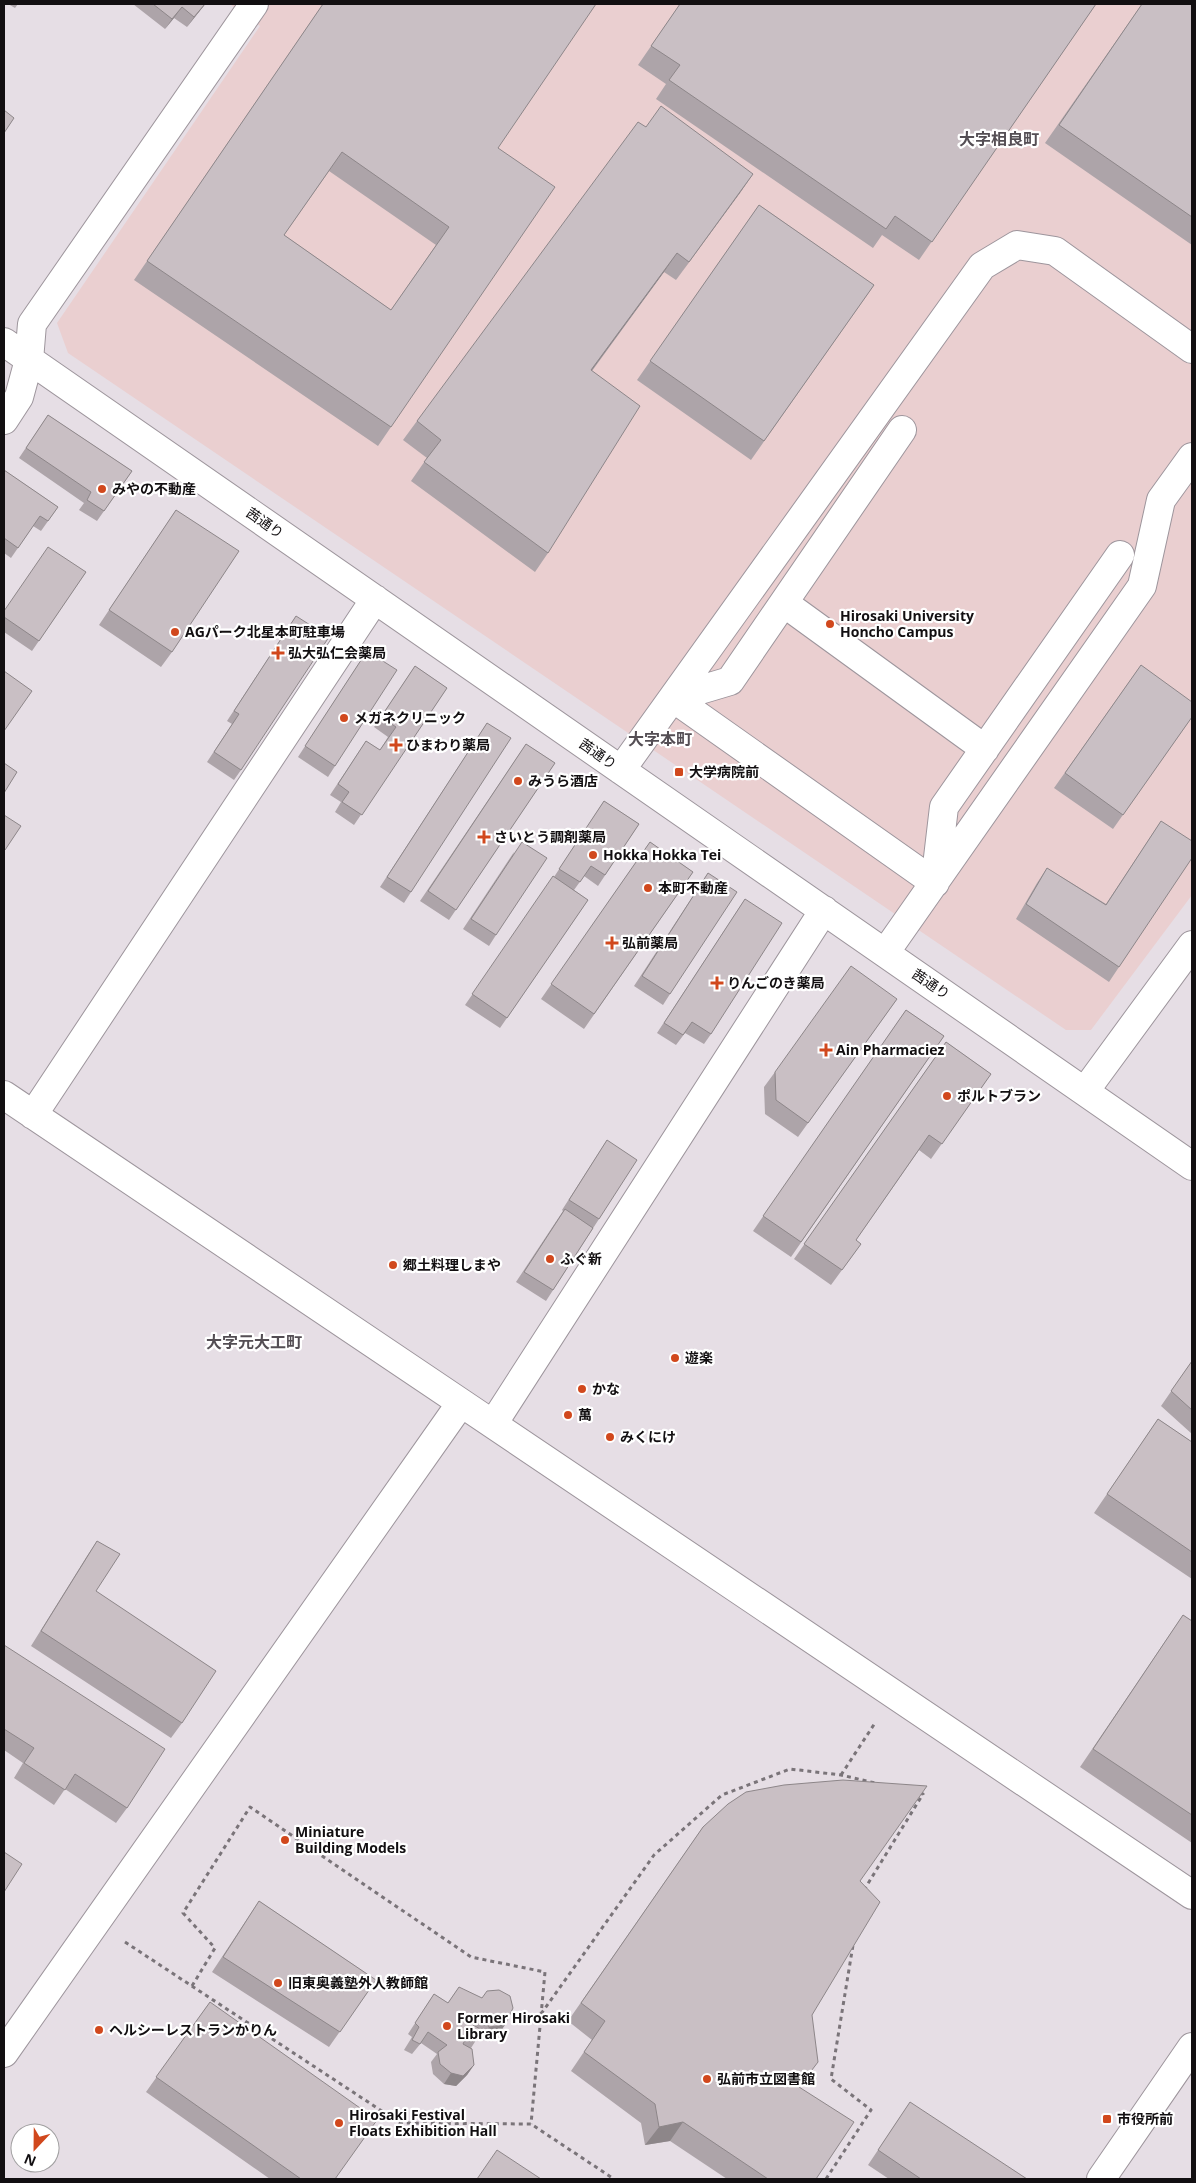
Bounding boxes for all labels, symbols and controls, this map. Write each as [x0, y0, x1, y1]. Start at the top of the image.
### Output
district label: 大字相良町 [959, 128, 1039, 150]
place label: みやの不動産 [112, 479, 196, 498]
marker: みやの不動産 [96, 483, 108, 495]
street label: 茜通り [243, 503, 288, 542]
place label: Hirosaki University Honcho Campus [840, 606, 974, 641]
marker: Hirosaki University Honcho Campus [824, 618, 836, 630]
place label: AGパーク北星本町駐車場 [185, 622, 345, 641]
marker: AGパーク北星本町駐車場 [169, 626, 181, 638]
place label: 弘大弘仁会薬局 [288, 643, 386, 662]
marker: 弘大弘仁会薬局 [272, 647, 284, 659]
place label: メガネクリニック [354, 708, 466, 727]
marker: メガネクリニック [338, 712, 350, 724]
district label: 大字本町 [628, 728, 692, 750]
street label: 茜通り [576, 734, 621, 773]
place label: ひまわり薬局 [406, 735, 490, 754]
marker: ひまわり薬局 [390, 739, 402, 751]
place label: 大学病院前 [689, 762, 759, 781]
marker: 大学病院前 [673, 766, 685, 778]
place label: みうら酒店 [528, 771, 598, 790]
marker: みうら酒店 [512, 775, 524, 787]
place label: さいとう調剤薬局 [494, 827, 606, 846]
marker: さいとう調剤薬局 [478, 831, 490, 843]
place label: Hokka Hokka Tei [603, 845, 721, 864]
marker: Hokka Hokka Tei [587, 849, 599, 861]
place label: 本町不動産 [658, 878, 728, 897]
marker: 本町不動産 [642, 882, 654, 894]
place label: 弘前薬局 [622, 933, 678, 952]
marker: 弘前薬局 [606, 937, 618, 949]
street label: 茜通り [909, 964, 954, 1003]
place label: りんごのき薬局 [727, 973, 825, 992]
marker: りんごのき薬局 [711, 977, 723, 989]
place label: Ain Pharmaciez [836, 1040, 945, 1059]
marker: Ain Pharmaciez [820, 1044, 832, 1056]
place label: ポルトブラン [957, 1086, 1041, 1105]
marker: ポルトブラン [941, 1090, 953, 1102]
place label: ふぐ新 [560, 1249, 602, 1268]
marker: ふぐ新 [544, 1253, 556, 1265]
place label: 郷土料理しまや [403, 1255, 501, 1274]
marker: 郷土料理しまや [387, 1259, 399, 1271]
district label: 大字元大工町 [206, 1331, 302, 1353]
place label: 遊楽 [685, 1348, 713, 1367]
marker: 遊楽 [669, 1352, 681, 1364]
place label: かな [592, 1379, 620, 1398]
marker: かな [576, 1383, 588, 1395]
place label: 萬 [578, 1405, 592, 1424]
marker: 萬 [562, 1409, 574, 1421]
place label: みくにけ [620, 1427, 676, 1446]
marker: みくにけ [604, 1431, 616, 1443]
place label: Miniature Building Models [295, 1822, 406, 1857]
marker: Miniature Building Models [279, 1834, 291, 1846]
place label: 旧東奥義塾外人教師館 [288, 1973, 428, 1992]
marker: 旧東奥義塾外人教師館 [272, 1977, 284, 1989]
place label: Former Hirosaki Library [457, 2008, 570, 2043]
place label: ヘルシーレストランかりん [109, 2020, 277, 2039]
marker: Former Hirosaki Library [441, 2020, 453, 2032]
marker: ヘルシーレストランかりん [93, 2024, 105, 2036]
place label: 弘前市立図書館 [717, 2069, 815, 2088]
marker: 弘前市立図書館 [701, 2073, 713, 2085]
place label: Hirosaki Festival Floats Exhibition Hall [349, 2105, 497, 2140]
place label: 市役所前 [1117, 2109, 1173, 2128]
marker: 市役所前 [1101, 2113, 1113, 2125]
marker: Hirosaki Festival Floats Exhibition Hall [333, 2117, 345, 2129]
north arrow [10, 2123, 60, 2173]
text: N [21, 2150, 39, 2171]

